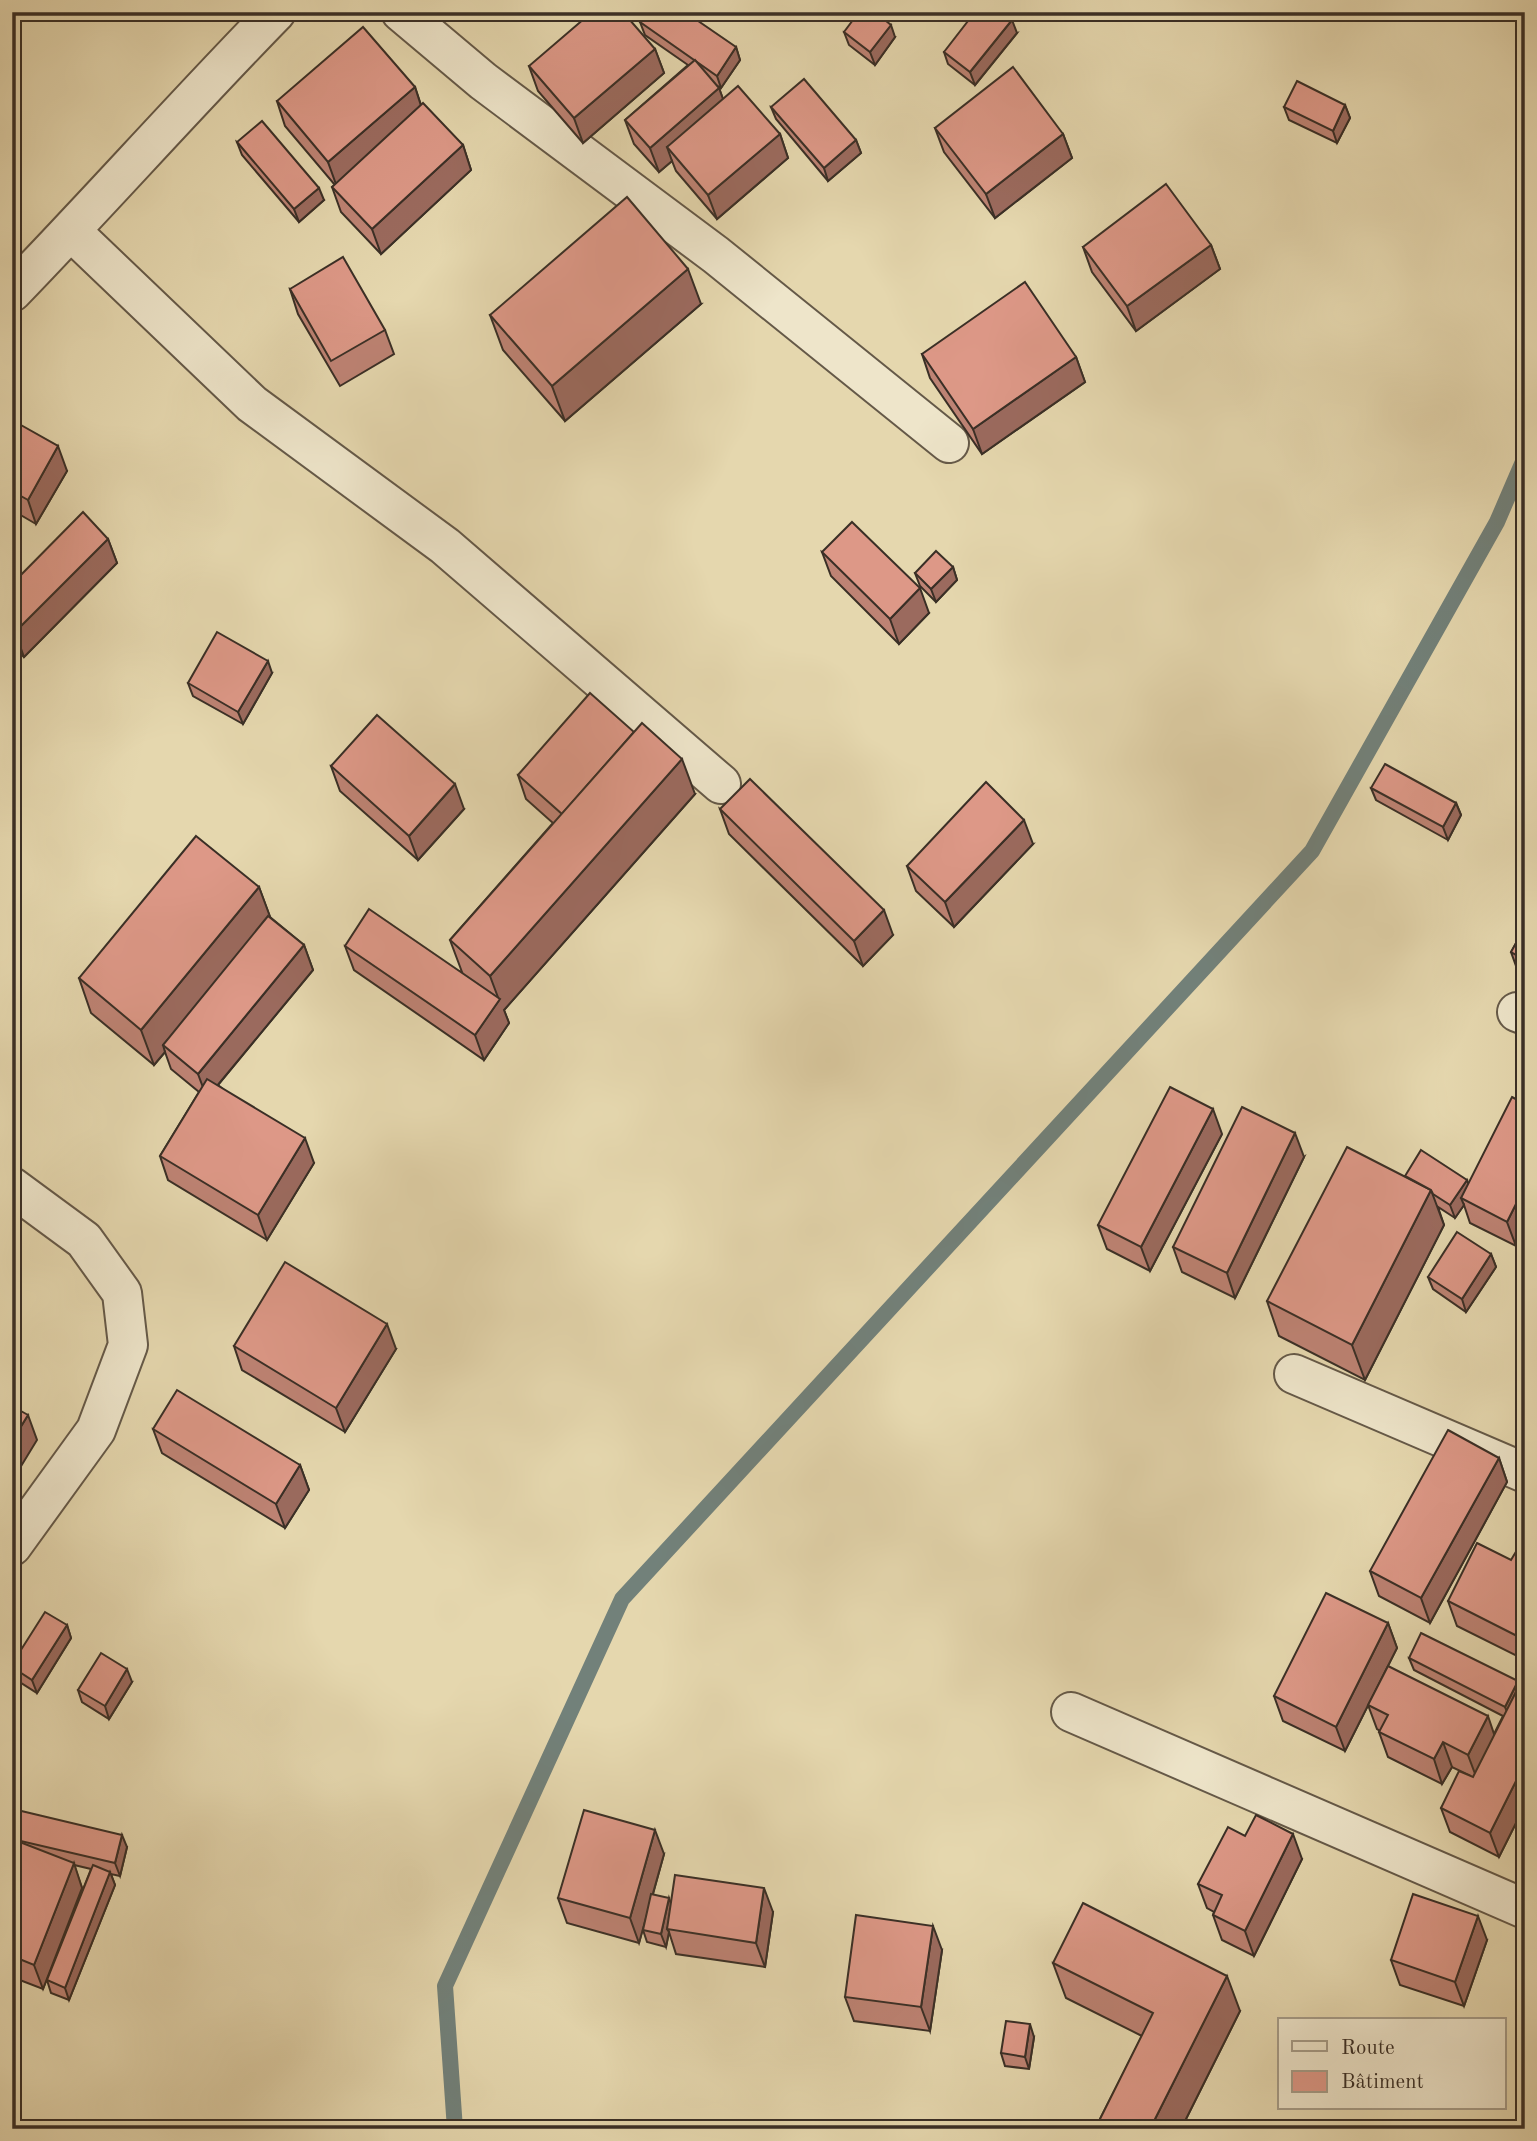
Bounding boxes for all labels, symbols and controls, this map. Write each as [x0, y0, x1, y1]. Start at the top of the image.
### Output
legend [1278, 2018, 1506, 2110]
text: Route [1341, 2038, 1395, 2059]
text: Bâtiment [1341, 2072, 1424, 2093]

